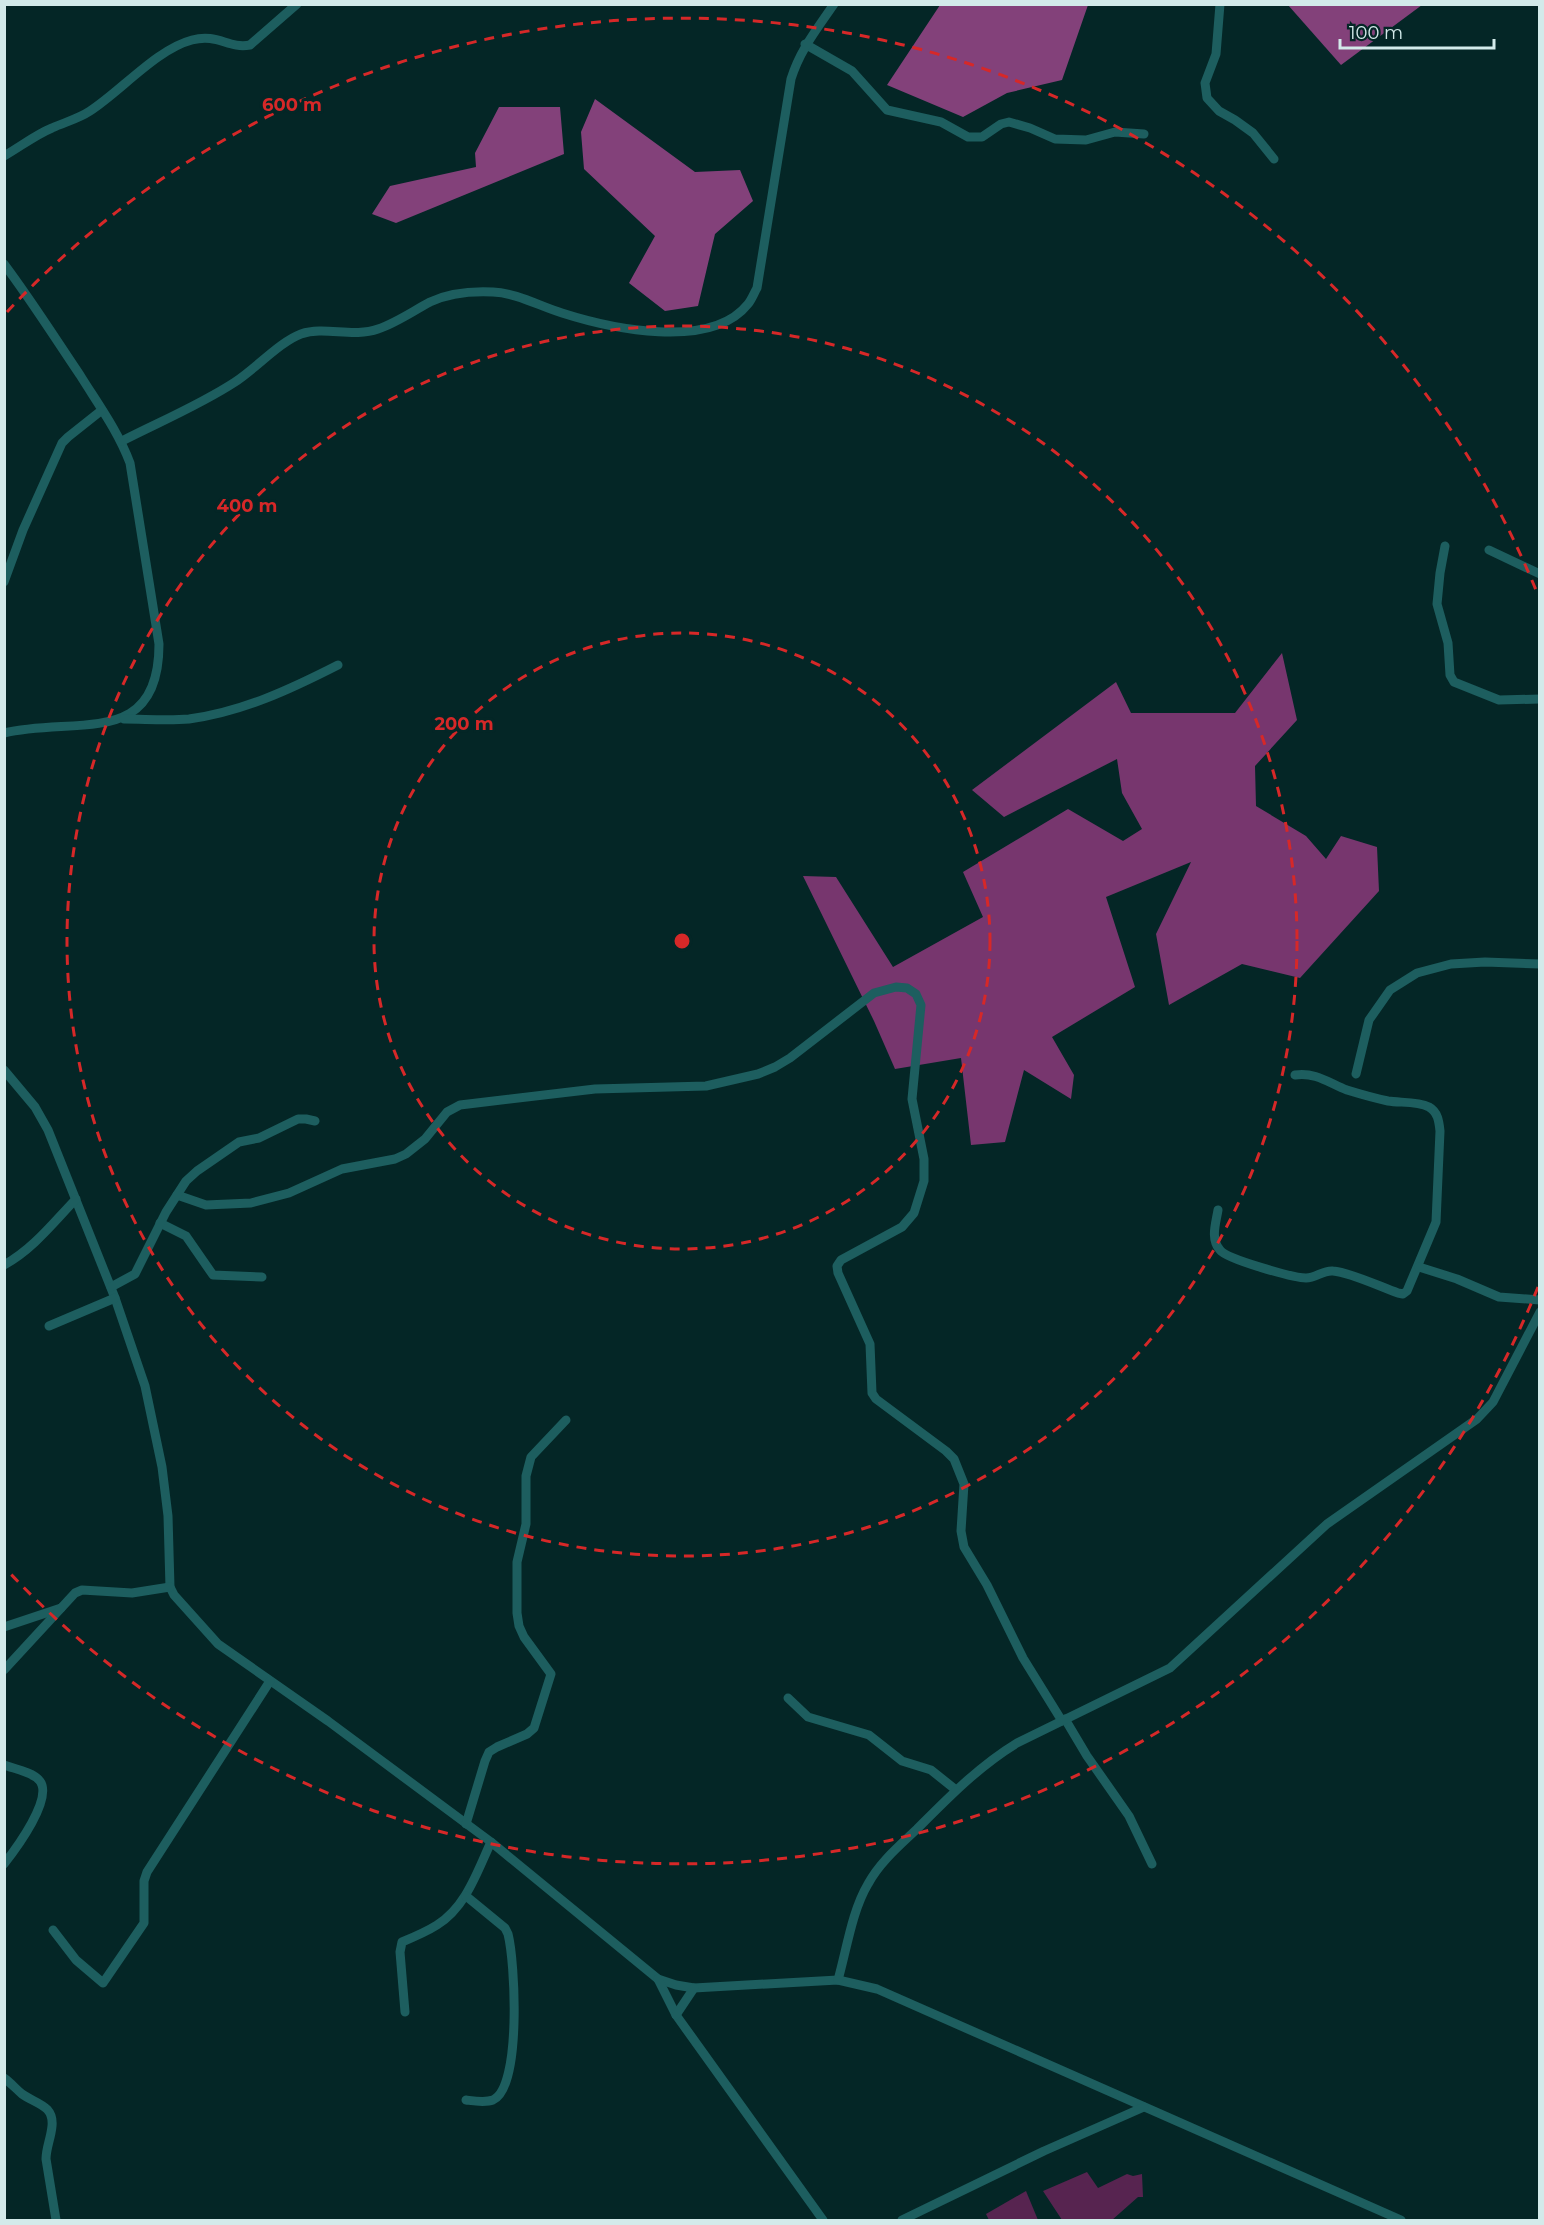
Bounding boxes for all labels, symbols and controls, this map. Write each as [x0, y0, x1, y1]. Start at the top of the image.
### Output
scale bar [1340, 12, 1494, 50]
text: 100 m [1349, 22, 1403, 44]
text: 600 m [262, 94, 322, 116]
text: 400 m [217, 495, 277, 517]
text: 200 m [434, 713, 494, 735]
centre of rings [672, 931, 692, 951]

